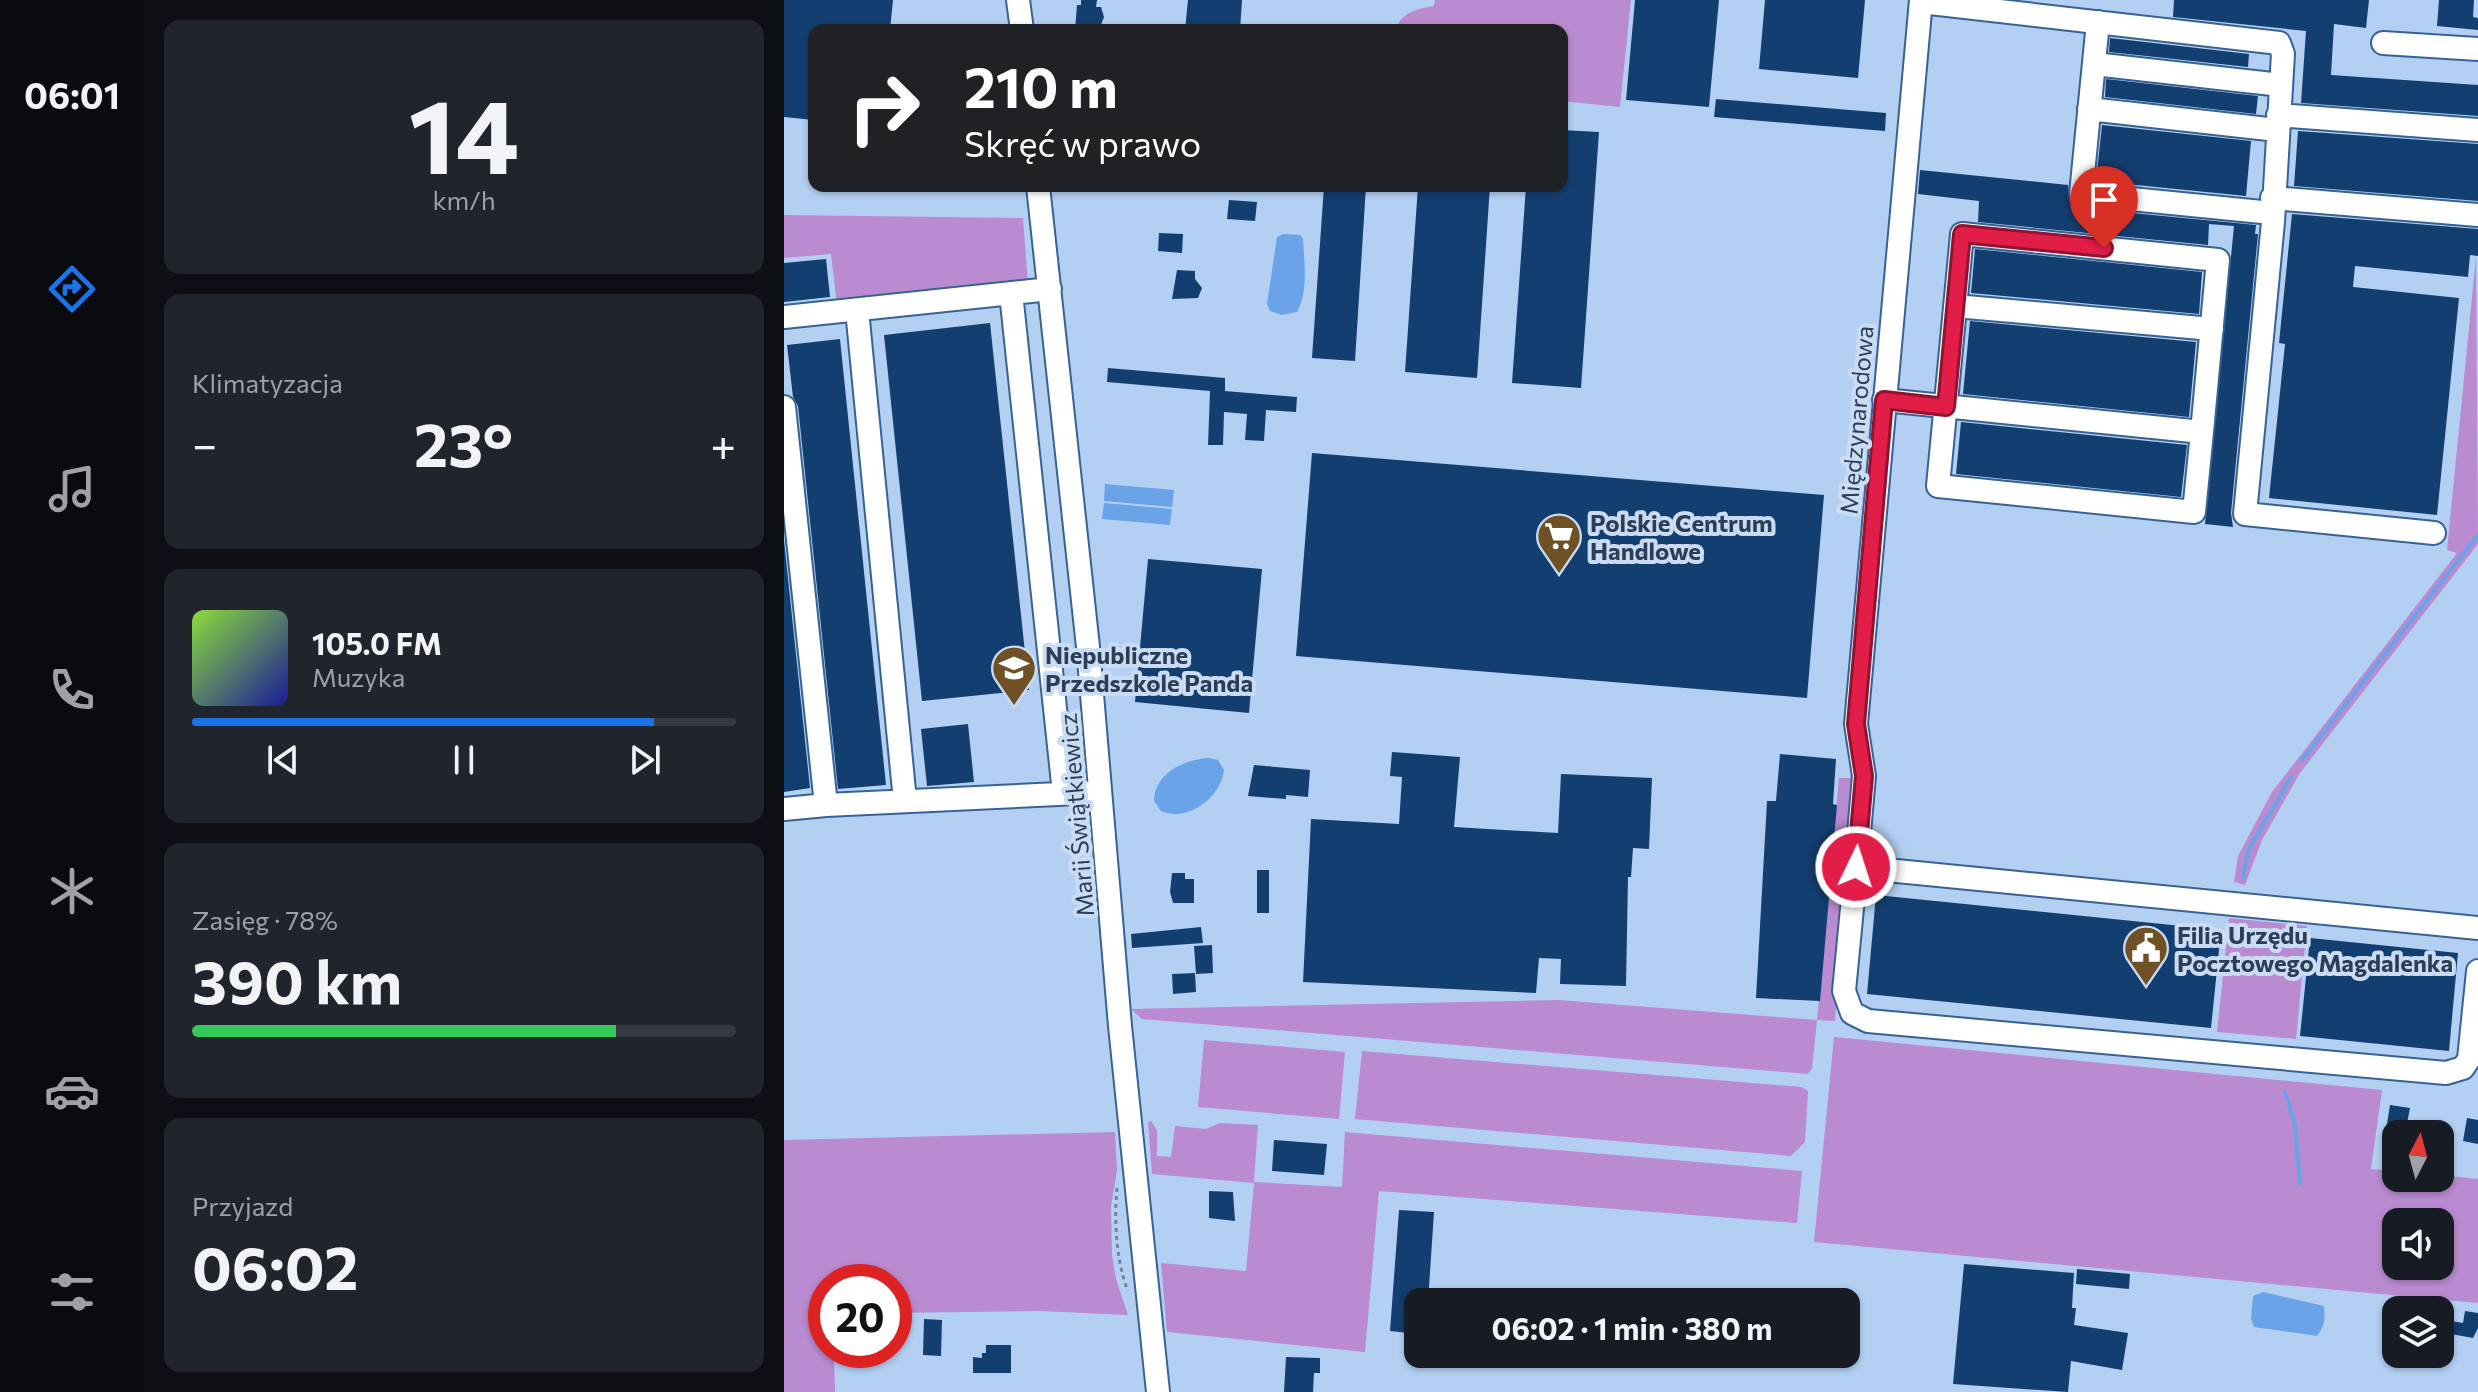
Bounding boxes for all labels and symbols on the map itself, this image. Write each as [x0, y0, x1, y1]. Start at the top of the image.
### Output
pin [2070, 166, 2138, 248]
street label: Międzynarodowa [1833, 325, 1879, 515]
place label: Polskie Centrum Handlowe [1590, 508, 1773, 565]
supermarket icon: Polskie Centrum Handlowe [1535, 512, 1583, 575]
place label: Niepubliczne Przedszkole Panda [1045, 640, 1253, 697]
school or university icon: Niepubliczne Przedszkole Panda [990, 644, 1038, 707]
street label: Marii Świątkiewicz [1053, 712, 1099, 918]
position arrow [1814, 825, 1898, 909]
place label: Filia Urzędu Pocztowego Magdalenka [2177, 920, 2453, 977]
public building icon: Filia Urzędu Pocztowego Magdalenka [2122, 924, 2170, 987]
north arrow [2382, 1120, 2454, 1192]
speed limit sign: 20 [808, 1264, 912, 1368]

